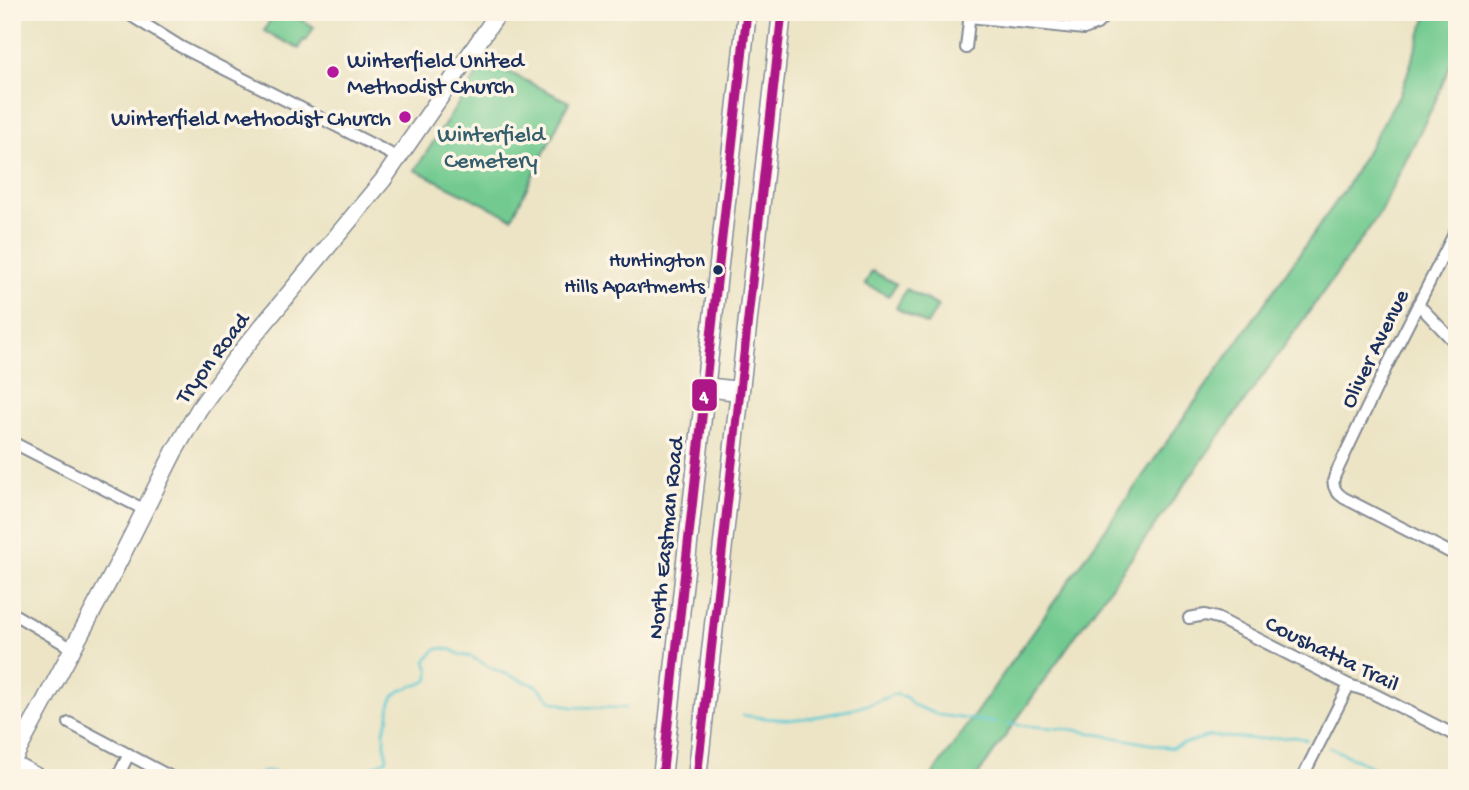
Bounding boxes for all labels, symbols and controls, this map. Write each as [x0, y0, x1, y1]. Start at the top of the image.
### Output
place label: Winterfield United Methodist Church [347, 49, 525, 102]
marker: Winterfield United Methodist Church [325, 64, 341, 80]
place label: Winterfield Methodist Church [111, 107, 391, 134]
marker: Winterfield Methodist Church [397, 109, 413, 125]
park label: Winterfield Cemetery [437, 123, 546, 176]
place label: Huntington Hills Apartments [564, 250, 706, 301]
marker: Huntington Hills Apartments [711, 263, 725, 277]
street label: Oliver Avenue [1336, 285, 1417, 413]
street label: Tryon Road [170, 307, 258, 411]
line badge: 4 [691, 378, 718, 412]
text: 4 [699, 387, 710, 410]
street label: North Eastman Road [643, 435, 692, 641]
street label: Coushatta Trail [1260, 611, 1403, 699]

